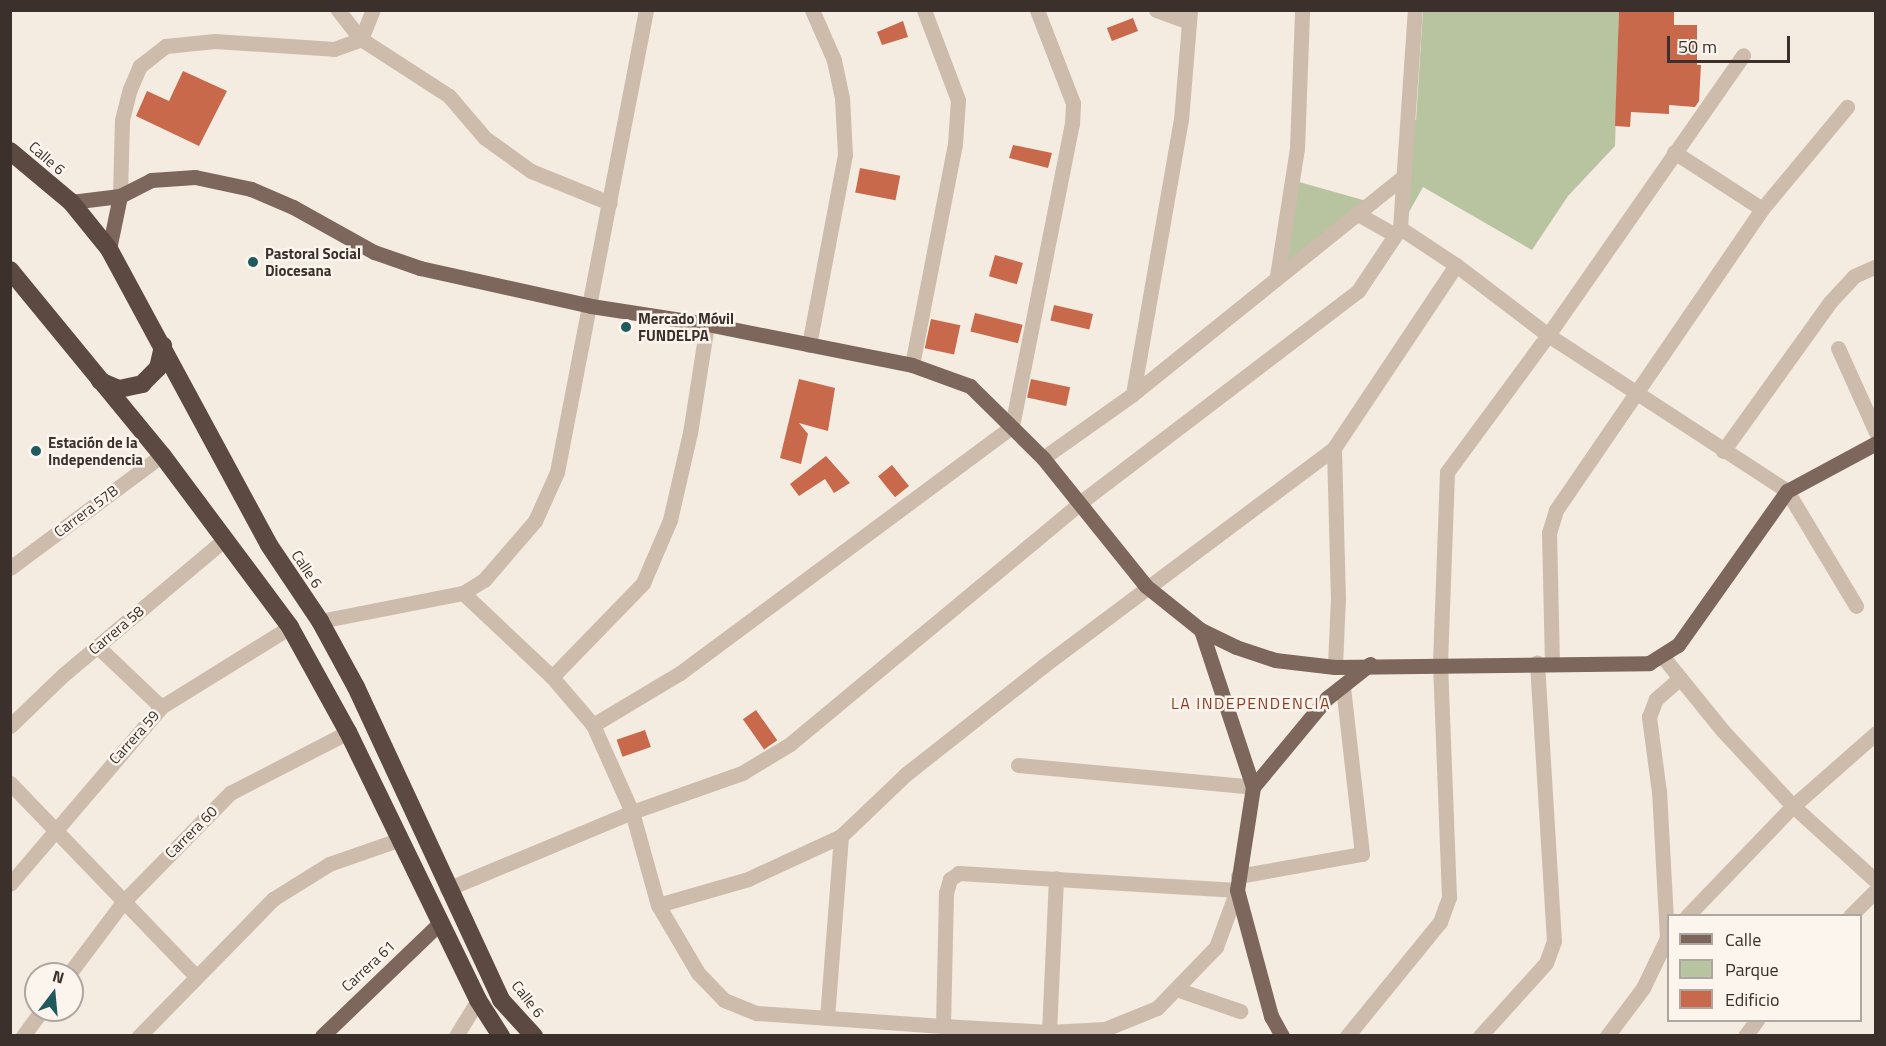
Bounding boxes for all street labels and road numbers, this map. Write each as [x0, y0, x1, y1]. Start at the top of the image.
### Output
street label: Calle 6 [25, 137, 69, 179]
street label: Carrera 57B [50, 481, 122, 541]
street label: Calle 6 [288, 547, 326, 591]
street label: Carrera 58 [85, 602, 147, 658]
street label: Carrera 59 [105, 706, 163, 768]
street label: Carrera 60 [161, 802, 221, 862]
street label: Carrera 61 [338, 937, 398, 995]
street label: Calle 6 [508, 977, 548, 1021]

